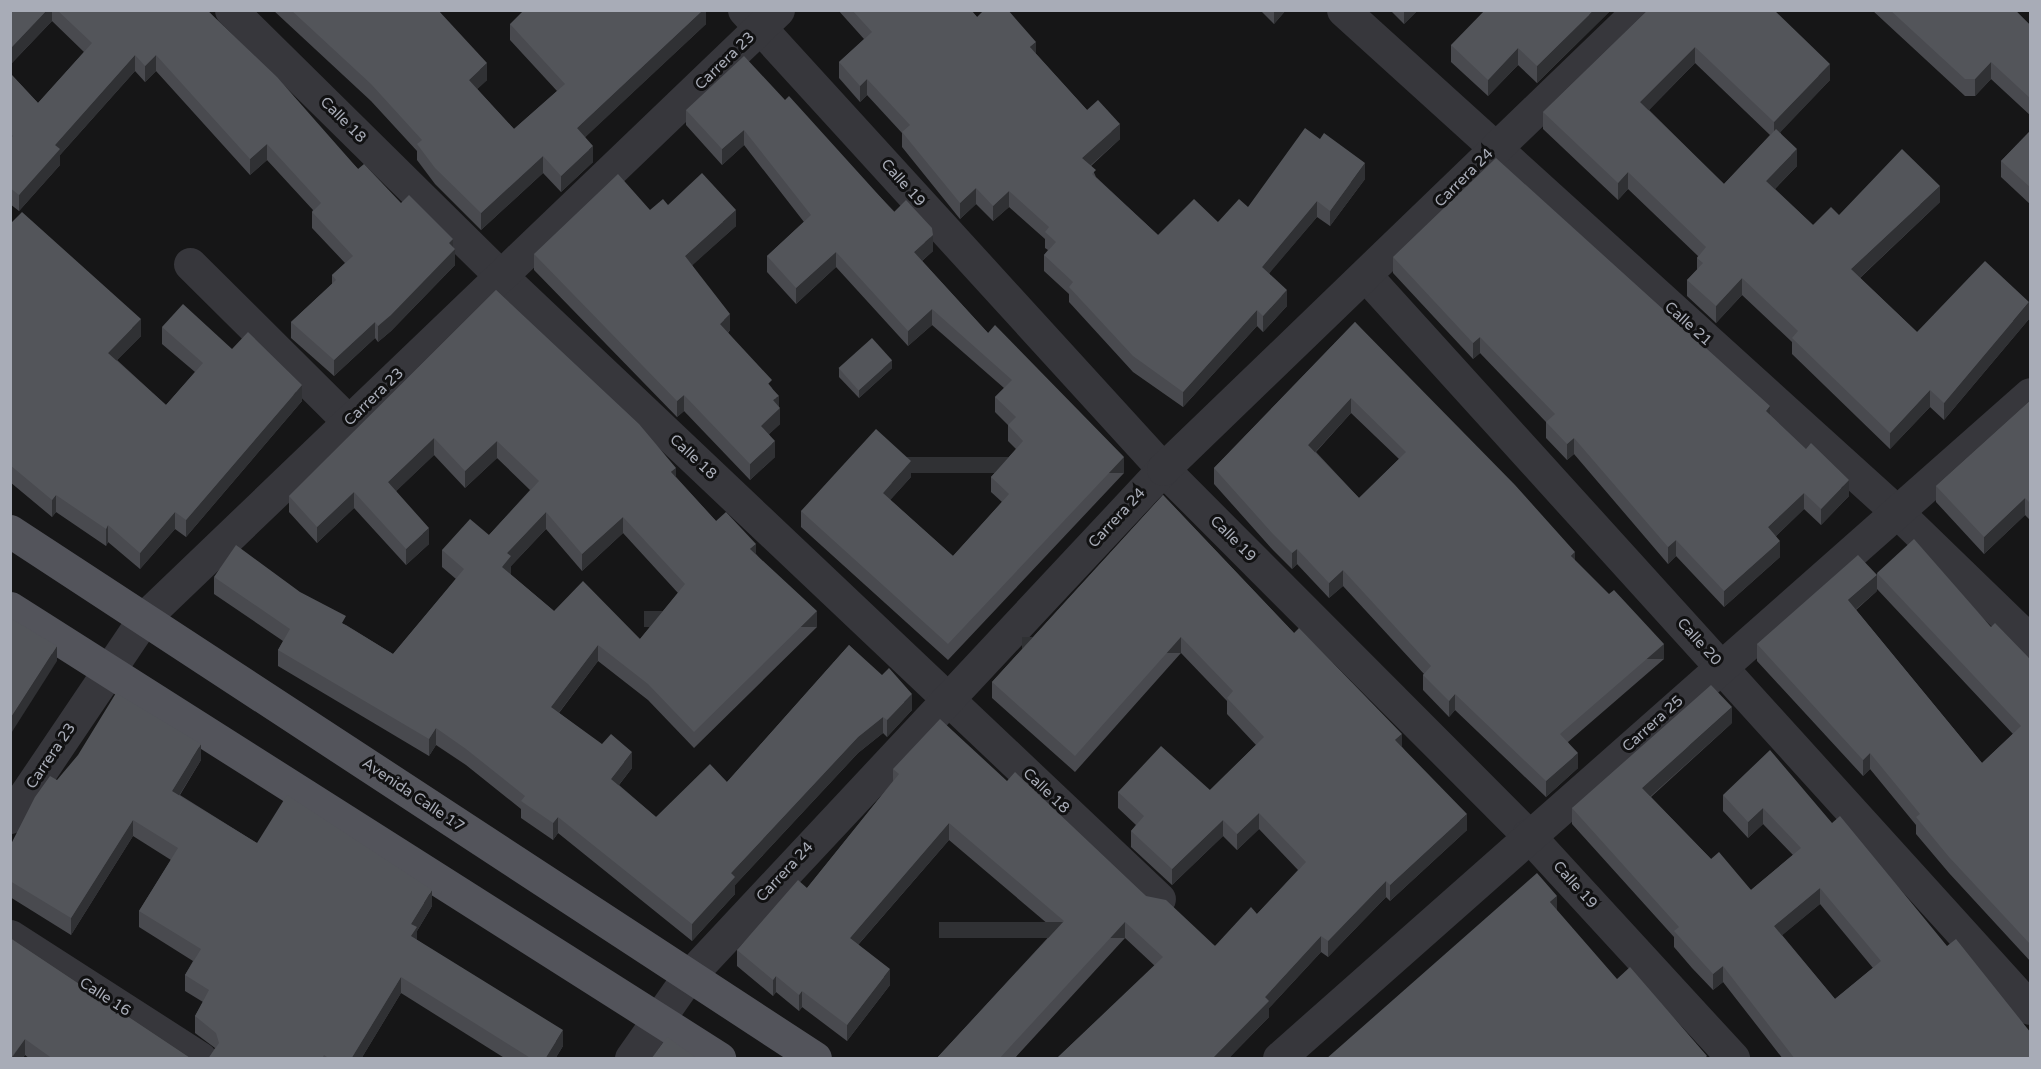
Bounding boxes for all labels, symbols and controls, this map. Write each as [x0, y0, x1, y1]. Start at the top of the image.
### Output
street label: Carrera 23 [692, 28, 758, 94]
street label: Calle 18 [316, 93, 370, 147]
street label: Carrera 24 [1431, 145, 1497, 211]
street label: Calle 19 [877, 156, 929, 210]
street label: Calle 21 [1661, 298, 1715, 350]
street label: Carrera 23 [341, 364, 407, 430]
street label: Calle 18 [666, 431, 720, 483]
street label: Carrera 24 [1085, 484, 1149, 552]
street label: Calle 19 [1206, 512, 1260, 566]
street label: Calle 20 [1673, 615, 1725, 669]
street label: Carrera 25 [1619, 692, 1687, 756]
street label: Carrera 23 [22, 720, 80, 792]
street label: Avenida Calle 17 [359, 754, 467, 836]
street label: Calle 18 [1019, 765, 1073, 817]
street label: Carrera 24 [753, 838, 817, 906]
street label: Calle 19 [1549, 858, 1601, 912]
street label: Calle 16 [76, 974, 134, 1020]

